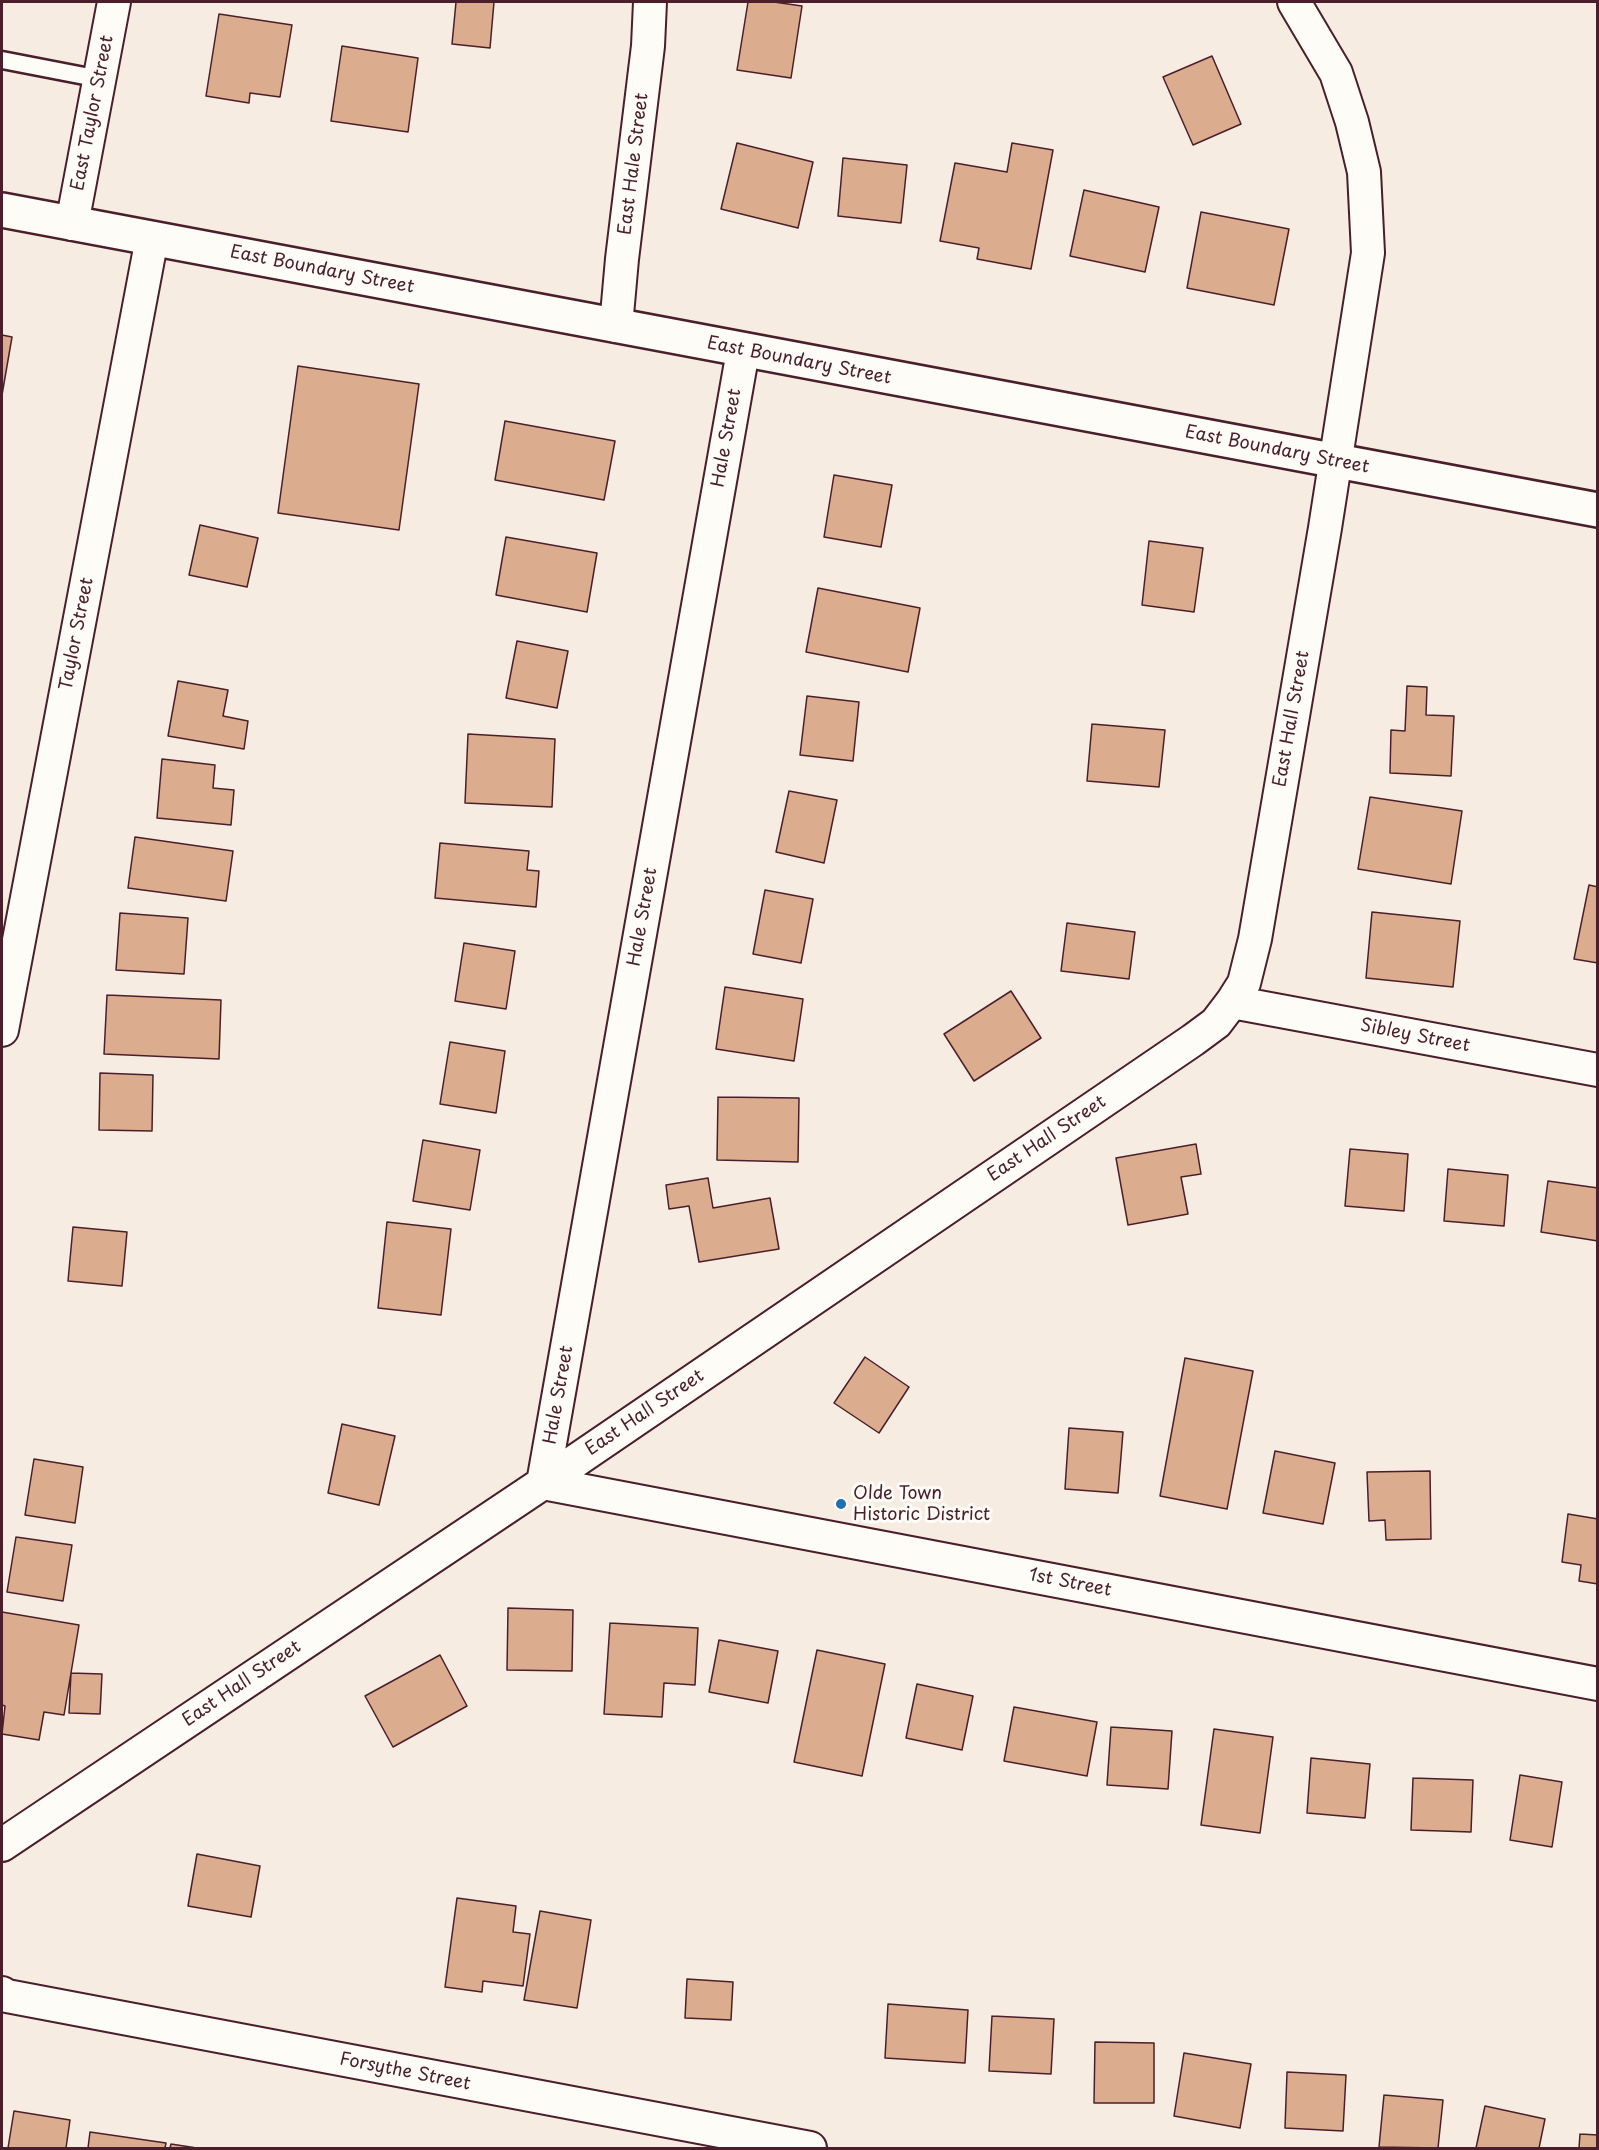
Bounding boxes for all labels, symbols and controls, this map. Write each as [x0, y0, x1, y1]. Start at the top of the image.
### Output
street label: East Taylor Street [67, 33, 119, 193]
street label: East Hale Street [615, 92, 653, 236]
street label: East Boundary Street [228, 242, 416, 298]
street label: East Boundary Street [705, 333, 893, 389]
street label: Hale Street [708, 387, 746, 489]
street label: East Boundary Street [1183, 422, 1371, 478]
street label: Taylor Street [55, 576, 99, 692]
street label: East Hall Street [1269, 649, 1315, 789]
street label: Hale Street [624, 866, 662, 968]
street label: Sibley Street [1358, 1015, 1472, 1057]
street label: East Hall Street [984, 1091, 1110, 1187]
street label: Hale Street [540, 1344, 578, 1446]
street label: East Hall Street [582, 1365, 708, 1461]
place label: Olde Town Historic District [853, 1483, 990, 1526]
marker: Olde Town Historic District [834, 1497, 848, 1511]
street label: 1st Street [1027, 1564, 1113, 1602]
street label: East Hall Street [179, 1636, 305, 1732]
street label: Forsythe Street [338, 2049, 472, 2095]

